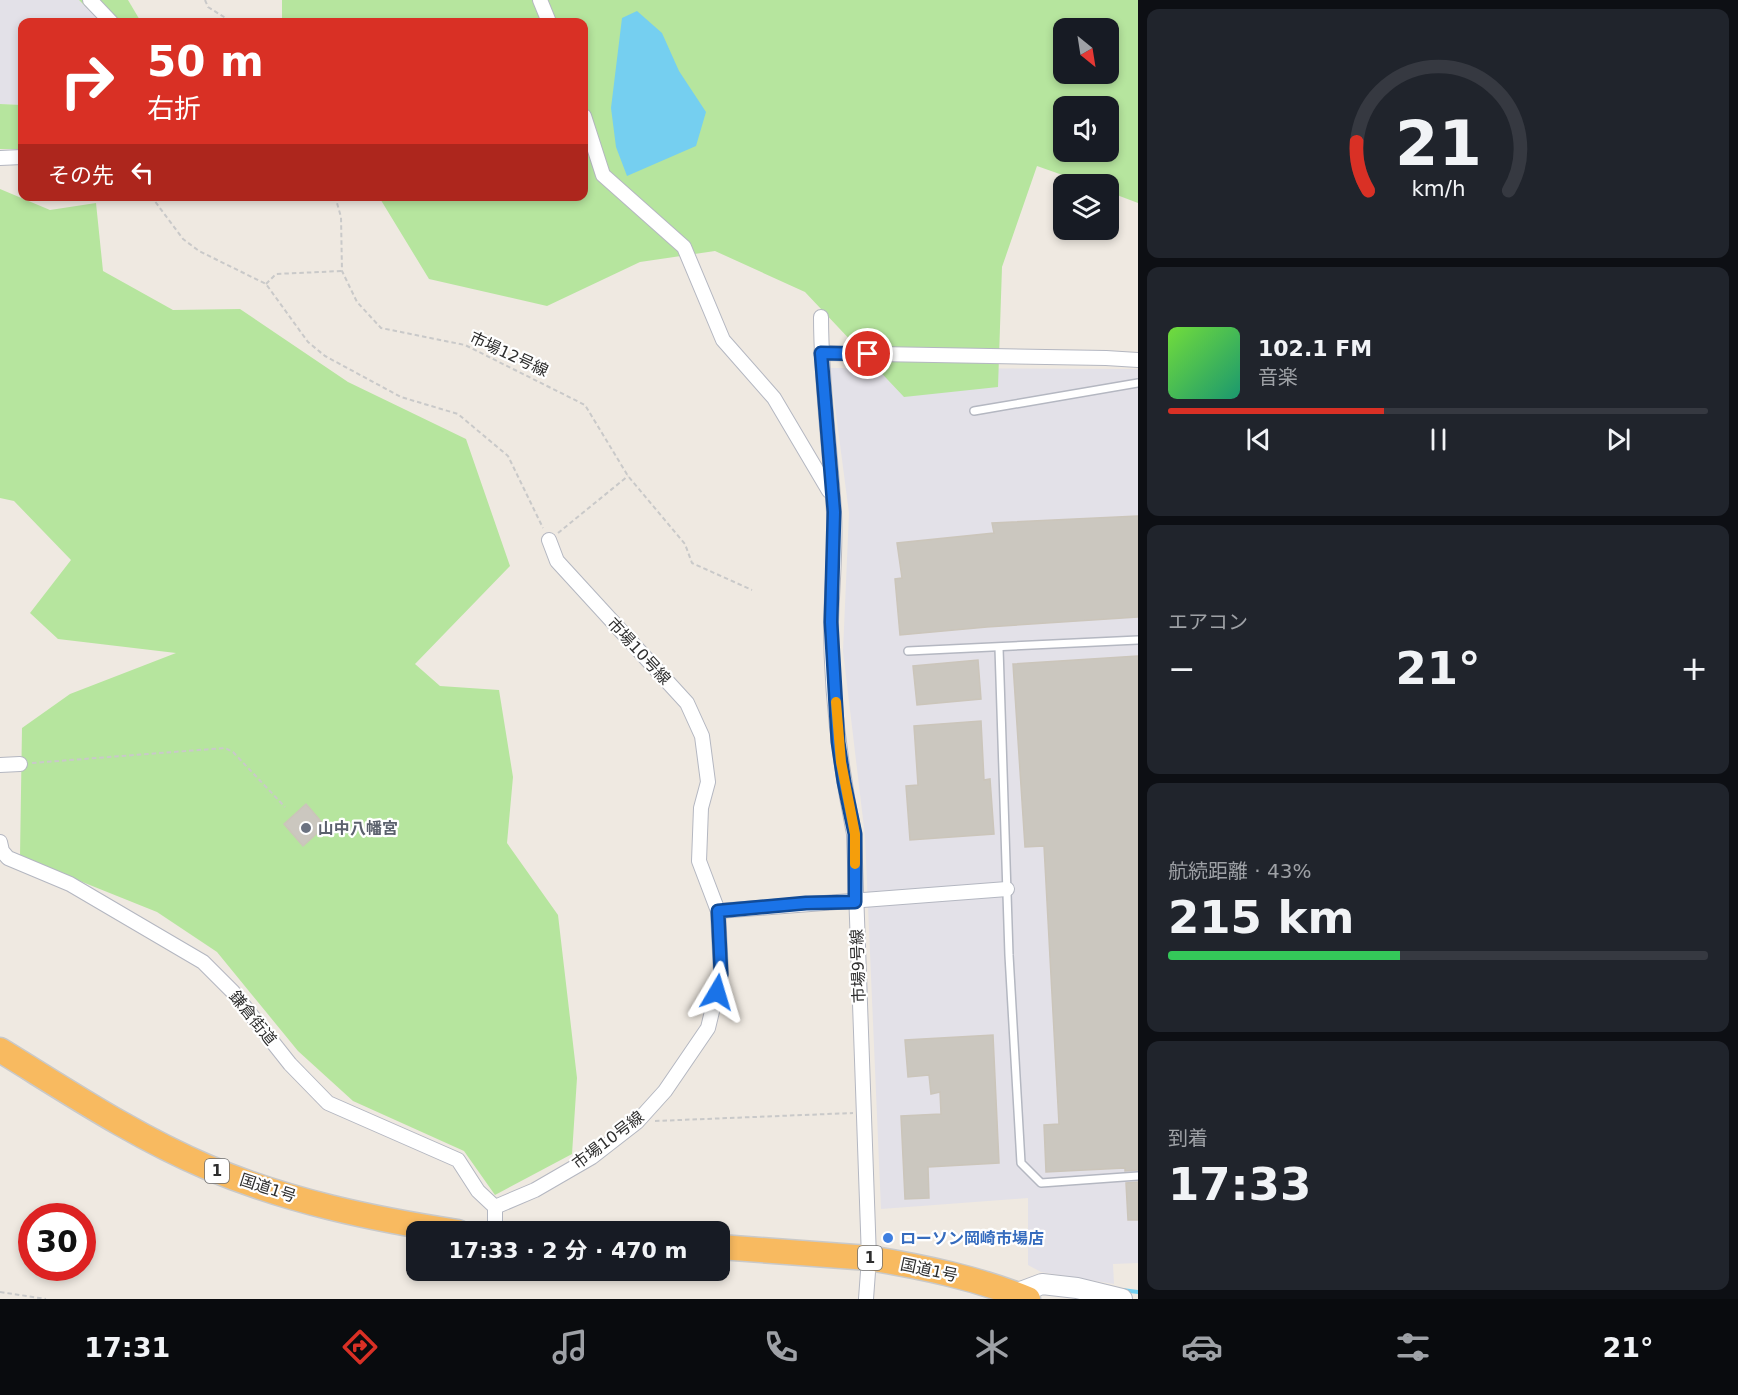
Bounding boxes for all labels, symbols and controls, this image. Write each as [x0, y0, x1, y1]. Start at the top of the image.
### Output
north arrow [1053, 18, 1119, 84]
map controls [1053, 18, 1119, 240]
text: 50 m [147, 37, 264, 86]
icon: right [48, 42, 126, 120]
text: 右折 [147, 93, 201, 124]
button: sound [1053, 96, 1119, 162]
text: 21 [1395, 107, 1481, 180]
icon: left [126, 156, 159, 189]
text: その先 [48, 163, 114, 188]
button: layers [1053, 174, 1119, 240]
text: km/h [1411, 176, 1465, 201]
street label: 市場12号線 [467, 328, 551, 380]
pin [842, 328, 893, 379]
text: 102.1 FM [1258, 336, 1372, 361]
icon: arrive [851, 337, 884, 370]
text: 音楽 [1258, 365, 1298, 389]
icon: previous [1242, 423, 1275, 456]
icon: pause [1422, 423, 1455, 456]
icon: next [1602, 423, 1635, 456]
text: エアコン [1168, 610, 1248, 634]
street label: 市場10号線 [603, 614, 675, 688]
text: 21° [1395, 642, 1481, 695]
text: − [1168, 649, 1196, 688]
text: + [1680, 649, 1708, 688]
place label: 山中八幡宮 [318, 819, 398, 838]
marker: 山中八幡宮 [299, 821, 313, 835]
text: 航続距離 · 43% [1168, 859, 1312, 883]
text: 215 km [1168, 891, 1354, 944]
street label: 市場9号線 [847, 929, 869, 1003]
position arrow [685, 960, 749, 1024]
street label: 鎌倉街道 [225, 987, 281, 1049]
street label: 市場10号線 [569, 1107, 647, 1173]
text: 到着 [1168, 1126, 1208, 1150]
text: 17:33 [1168, 1158, 1311, 1211]
road number: 1 [205, 1159, 229, 1183]
street label: 国道1号 [237, 1170, 299, 1206]
speed limit sign: 30 [18, 1203, 96, 1281]
place label: ローソン岡崎市場店 [900, 1229, 1044, 1248]
marker: ローソン岡崎市場店 [881, 1231, 895, 1245]
text: 17:33 · 2 分 · 470 m [449, 1238, 687, 1263]
road number: 1 [858, 1246, 882, 1270]
street label: 国道1号 [899, 1255, 959, 1285]
icon: directions [339, 1326, 381, 1368]
icon: music [549, 1326, 591, 1368]
icon: phone [760, 1326, 802, 1368]
icon: climate [971, 1326, 1013, 1368]
icon: car [1181, 1326, 1223, 1368]
icon: filters [1392, 1326, 1434, 1368]
text: 17:31 [84, 1332, 170, 1363]
text: 21° [1603, 1332, 1654, 1363]

